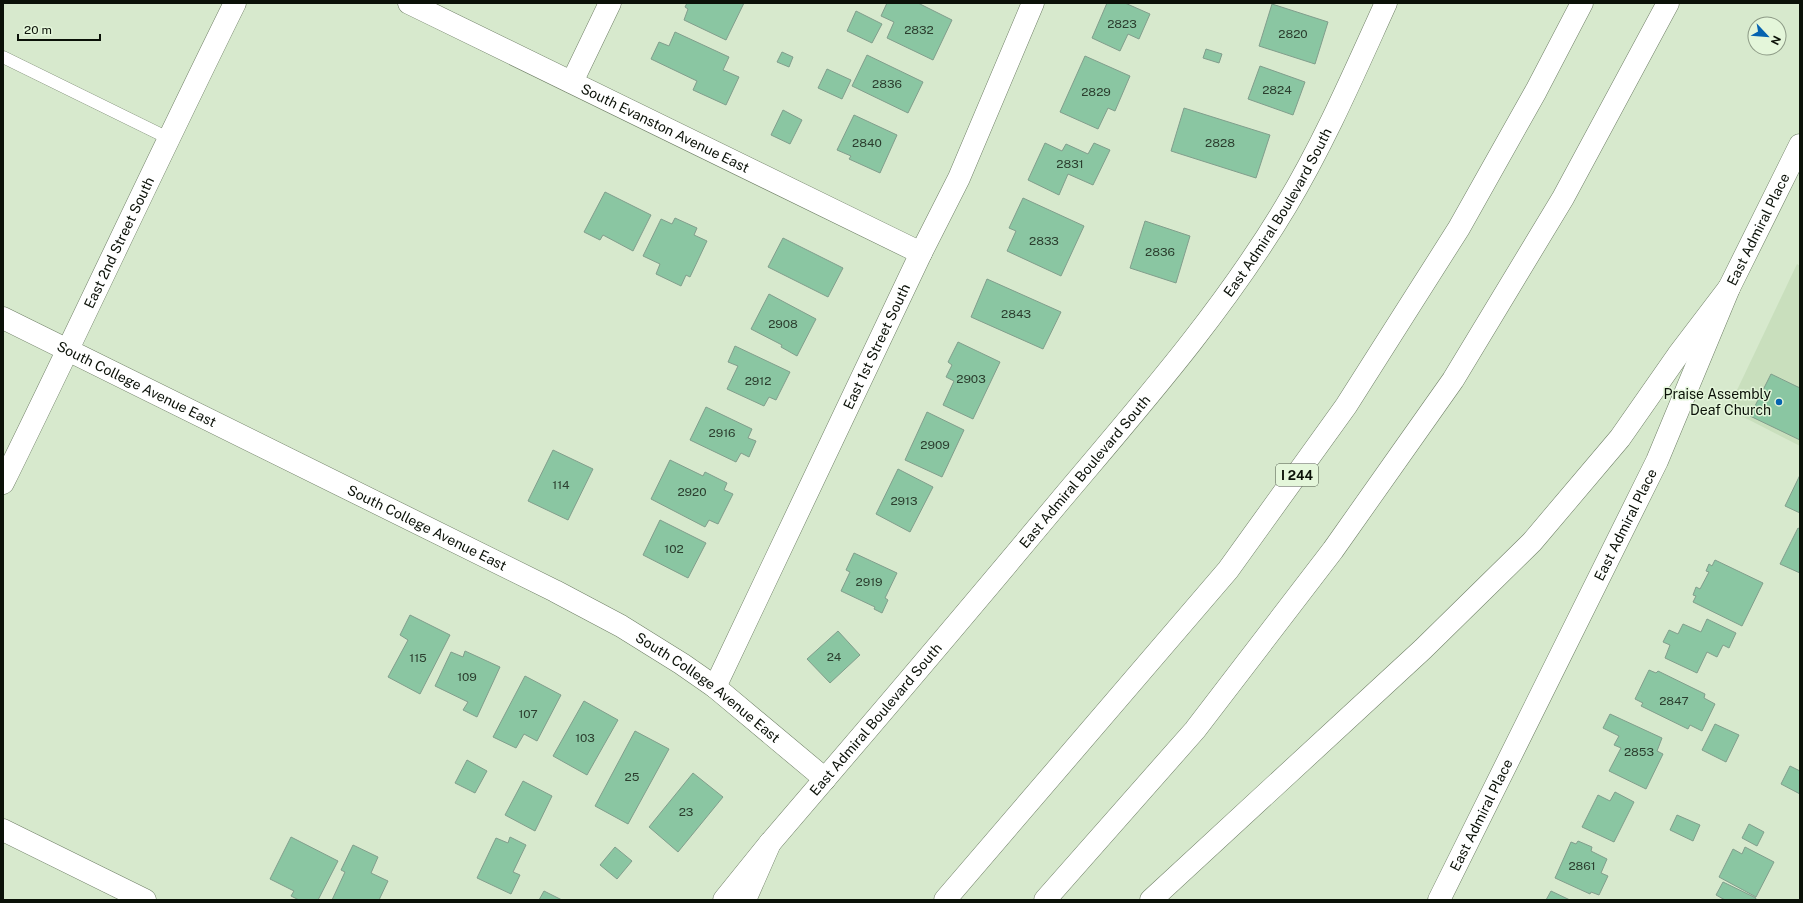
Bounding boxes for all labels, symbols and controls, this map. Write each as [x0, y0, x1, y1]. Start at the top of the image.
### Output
scale bar [18, 16, 100, 42]
north arrow [1747, 16, 1787, 56]
house number: 2823 [1107, 17, 1137, 31]
text: 20 m [24, 23, 52, 37]
house number: 2832 [904, 23, 934, 37]
house number: 2820 [1278, 27, 1308, 41]
text: N [1769, 34, 1783, 47]
house number: 2836 [872, 77, 902, 91]
street label: South Evanston Avenue East [578, 80, 752, 176]
house number: 2824 [1262, 83, 1292, 97]
house number: 2829 [1081, 85, 1111, 99]
street label: East Admiral Boulevard South [1220, 125, 1335, 300]
house number: 2840 [852, 136, 882, 150]
house number: 2828 [1205, 136, 1235, 150]
house number: 2831 [1056, 157, 1084, 171]
street label: East Admiral Place [1724, 171, 1793, 288]
street label: East 2nd Street South [81, 174, 157, 311]
house number: 2833 [1029, 234, 1059, 248]
house number: 2836 [1145, 245, 1175, 259]
street label: East 1st Street South [840, 281, 913, 412]
house number: 2843 [1001, 307, 1031, 321]
house number: 2908 [768, 317, 798, 331]
street label: South College Avenue East [54, 338, 219, 430]
house number: 2903 [956, 372, 986, 386]
house number: 2912 [745, 374, 771, 388]
place label: Praise Assembly Deaf Church [1664, 386, 1771, 418]
street label: East Admiral Boulevard South [1016, 392, 1153, 551]
marker: Praise Assembly Deaf Church [1774, 397, 1784, 407]
house number: 2916 [708, 426, 736, 440]
house number: 2909 [920, 438, 950, 452]
road number: I 244 [1276, 464, 1318, 486]
street label: East Admiral Place [1591, 466, 1660, 583]
house number: 114 [552, 478, 570, 492]
street label: South College Avenue East [345, 482, 509, 574]
house number: 2920 [677, 485, 707, 499]
house number: 2913 [890, 494, 918, 508]
house number: 102 [664, 542, 684, 556]
house number: 2919 [855, 575, 883, 589]
street label: South College Avenue East [633, 629, 783, 746]
street label: East Admiral Boulevard South [806, 640, 945, 799]
house number: 24 [827, 650, 842, 664]
house number: 115 [409, 651, 427, 665]
house number: 109 [457, 670, 477, 684]
house number: 2847 [1659, 694, 1689, 708]
house number: 107 [518, 707, 538, 721]
house number: 103 [575, 731, 595, 745]
house number: 2853 [1624, 745, 1654, 759]
street label: East Admiral Place [1447, 756, 1516, 874]
house number: 25 [625, 770, 640, 784]
house number: 23 [679, 805, 693, 819]
house number: 2861 [1568, 859, 1596, 873]

